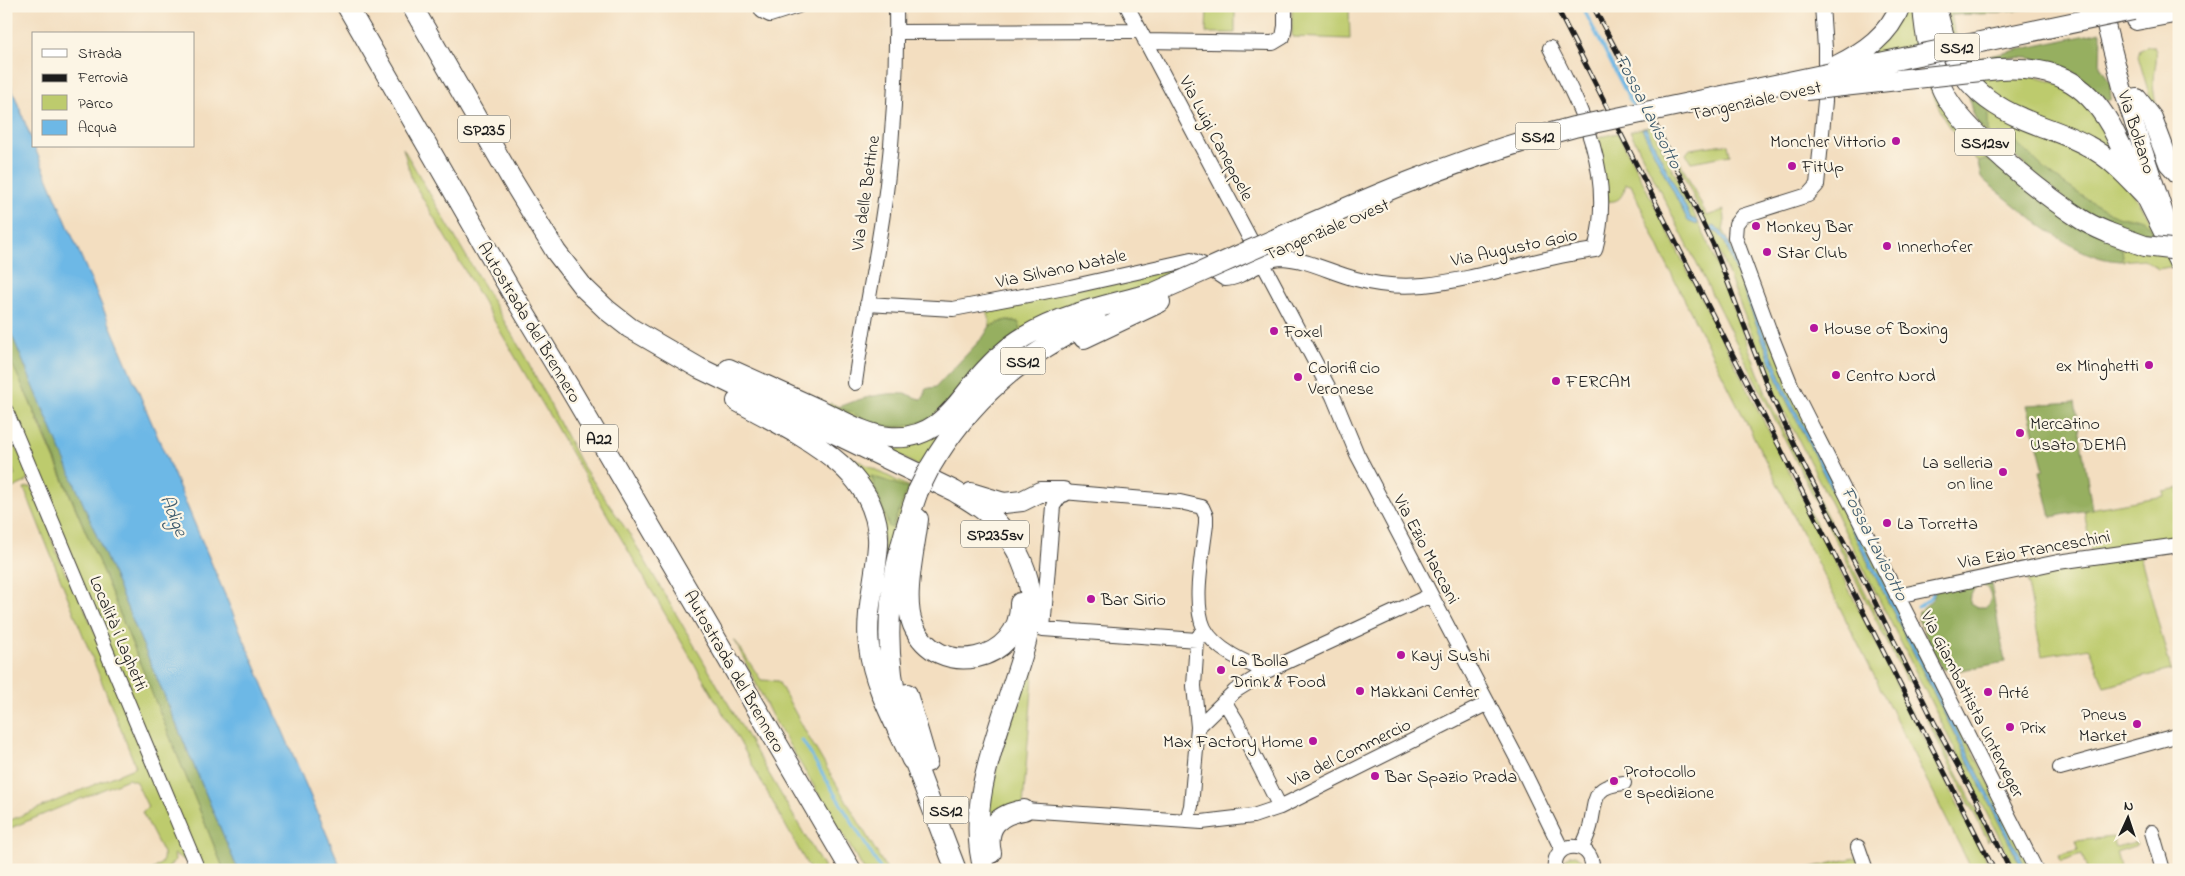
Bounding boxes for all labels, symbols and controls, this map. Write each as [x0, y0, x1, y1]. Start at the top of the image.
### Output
legend [32, 32, 195, 148]
road number: SS12 [1934, 34, 1980, 61]
text: Strada [78, 43, 122, 65]
water label: Fossa Lavisotto [1607, 50, 1689, 175]
text: Ferrovia [77, 67, 128, 89]
street label: Via Luigi Caneppele [1170, 71, 1260, 207]
street label: Tangenziale Ovest [1689, 75, 1824, 129]
street label: Via Bolzano [2109, 87, 2161, 178]
text: Parco [78, 93, 113, 115]
road number: SP235 [458, 116, 510, 142]
text: Acqua [78, 117, 117, 139]
road number: SS12 [1516, 122, 1560, 150]
road number: SS12sv [1955, 128, 2015, 156]
place label: Moncher Vittorio [1770, 130, 1886, 156]
street label: Via delle Bettine [846, 133, 888, 254]
marker: Moncher Vittorio [1890, 135, 1902, 147]
place label: FitUp [1801, 155, 1844, 181]
marker: FitUp [1786, 160, 1798, 172]
street label: Tangenziale Ovest [1262, 193, 1394, 270]
place label: Monkey Bar [1766, 215, 1853, 241]
marker: Monkey Bar [1750, 220, 1762, 232]
street label: Via Augusto Goio [1448, 223, 1580, 276]
place label: Innerhofer [1897, 235, 1973, 261]
street label: Autostrada del Brennero [470, 238, 587, 408]
marker: Innerhofer [1881, 240, 1893, 252]
place label: Star Club [1777, 241, 1848, 267]
street label: Via Silvano Natale [993, 243, 1130, 297]
marker: Star Club [1761, 246, 1773, 258]
place label: House of Boxing [1824, 317, 1948, 344]
place label: Foxel [1283, 320, 1323, 346]
marker: House of Boxing [1808, 322, 1820, 334]
marker: Foxel [1268, 325, 1280, 337]
road number: SS12 [1000, 348, 1046, 374]
place label: ex Minghetti [2056, 354, 2139, 381]
place label: Colorificio Veronese [1307, 356, 1380, 403]
marker: ex Minghetti [2143, 359, 2155, 371]
place label: Centro Nord [1846, 364, 1936, 390]
marker: Centro Nord [1830, 369, 1842, 381]
place label: FERCAM [1565, 370, 1631, 396]
marker: Colorificio Veronese [1292, 371, 1304, 383]
marker: FERCAM [1550, 375, 1562, 387]
place label: Mercatino Usato DEMA [2030, 412, 2126, 459]
road number: A22 [580, 424, 618, 452]
marker: Mercatino Usato DEMA [2014, 427, 2026, 439]
place label: La selleria on line [1922, 451, 1994, 498]
marker: La selleria on line [1997, 466, 2009, 478]
water label: Fossa Lavisotto [1833, 482, 1915, 607]
street label: Via Ezio Maccani [1385, 490, 1465, 609]
water label: Adige [151, 491, 194, 543]
place label: La Torretta [1897, 512, 1978, 538]
marker: La Torretta [1881, 517, 1893, 529]
road number: SP235sv [961, 520, 1029, 548]
street label: Via Ezio Franceschini [1955, 525, 2112, 577]
street label: Località i Laghetti [80, 572, 153, 696]
street label: Autostrada del Brennero [676, 586, 790, 758]
place label: Bar Sirio [1100, 588, 1166, 614]
marker: Bar Sirio [1085, 593, 1097, 605]
street label: Via Giambattista Unterveger [1911, 606, 2030, 804]
place label: Kayi Sushi [1411, 644, 1490, 670]
place label: La Bolla Drink & Food [1230, 649, 1326, 696]
marker: Kayi Sushi [1395, 649, 1407, 661]
marker: La Bolla Drink & Food [1215, 664, 1227, 676]
place label: Makkani Center [1370, 680, 1480, 706]
place label: Arté [1998, 681, 2030, 707]
marker: Makkani Center [1354, 685, 1366, 697]
marker: Arté [1982, 686, 1994, 698]
place label: Pneus Market [2079, 703, 2127, 750]
street label: Via del Commercio [1283, 713, 1416, 795]
place label: Prix [2020, 716, 2046, 742]
marker: Pneus Market [2131, 718, 2143, 730]
marker: Prix [2004, 721, 2016, 733]
place label: Max Factory Home [1163, 730, 1304, 756]
marker: Max Factory Home [1307, 735, 1319, 747]
place label: Protocollo e spedizione [1624, 760, 1715, 807]
place label: Bar Spazio Prada [1384, 765, 1517, 791]
marker: Bar Spazio Prada [1369, 770, 1381, 782]
marker: Protocollo e spedizione [1608, 775, 1620, 787]
north arrow [2102, 794, 2152, 844]
road number: SS12 [924, 796, 968, 824]
text: N [2123, 796, 2134, 817]

